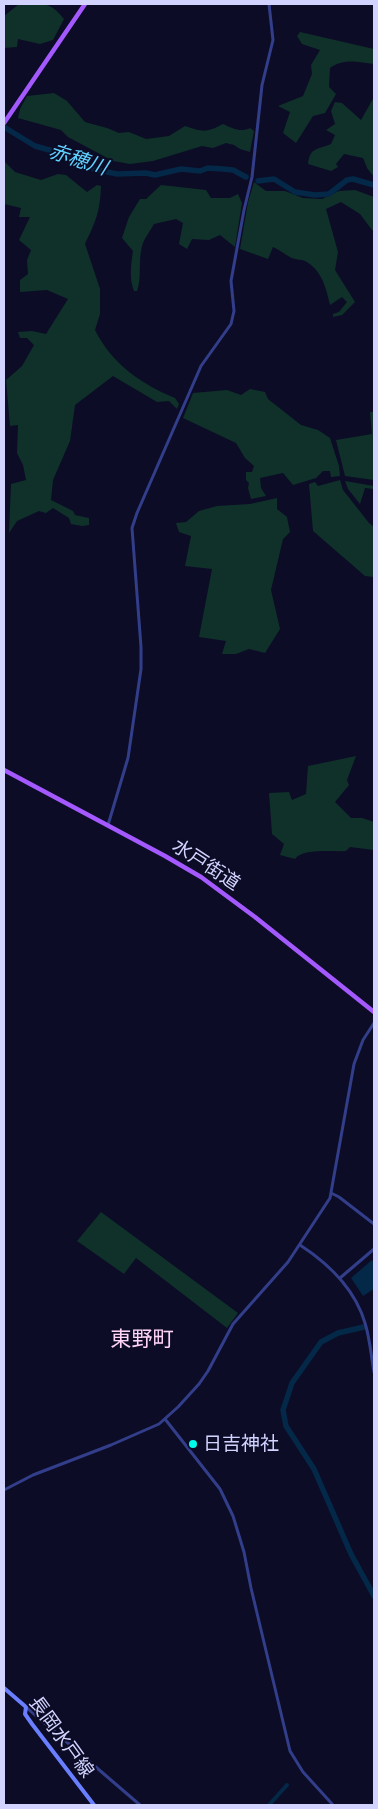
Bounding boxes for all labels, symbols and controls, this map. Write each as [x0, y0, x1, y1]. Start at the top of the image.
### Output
water label: 赤穂川 [46, 139, 110, 181]
street label: 水戸街道 [168, 835, 244, 895]
district label: 東野町 [111, 1327, 173, 1353]
place label: 日吉神社 [203, 1433, 279, 1455]
marker: 日吉神社 [187, 1438, 199, 1450]
street label: 長岡水戸線 [24, 1692, 98, 1782]

